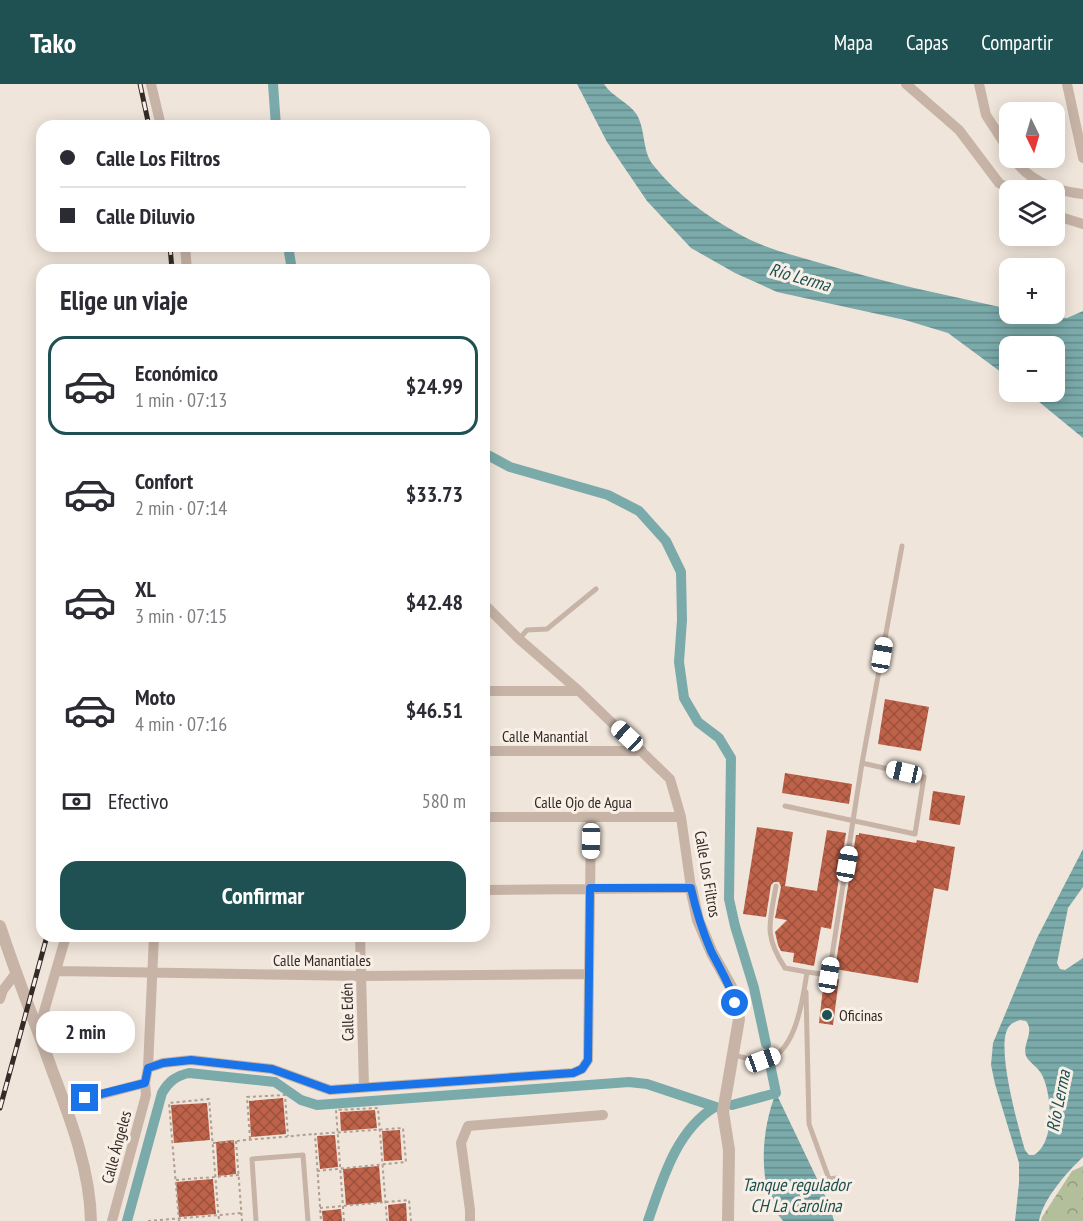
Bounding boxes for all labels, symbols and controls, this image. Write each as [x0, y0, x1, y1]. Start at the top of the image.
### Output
text: Tako [30, 24, 76, 61]
text: Mapa [834, 29, 873, 56]
text: Capas [906, 29, 948, 56]
text: Compartir [981, 29, 1053, 56]
north arrow [999, 102, 1065, 168]
map controls [999, 102, 1065, 402]
text: Calle Los Filtros [96, 144, 220, 172]
button: layers [999, 180, 1065, 246]
text: Calle Diluvio [96, 202, 195, 230]
water label: Río Lerma [767, 257, 834, 297]
button: + [999, 258, 1065, 324]
text: Elige un viaje [60, 283, 188, 317]
button: − [999, 336, 1065, 402]
icon: car [63, 359, 117, 413]
text: Económico [135, 359, 218, 387]
text: $24.99 [406, 372, 463, 400]
text: 1 min · 07:13 [135, 387, 227, 413]
icon: car [63, 467, 117, 521]
text: Confort [135, 467, 193, 495]
text: $33.73 [406, 480, 463, 508]
text: 2 min · 07:14 [135, 495, 227, 521]
icon: car [63, 575, 117, 629]
text: XL [135, 575, 156, 603]
text: $42.48 [406, 588, 463, 616]
text: 3 min · 07:15 [135, 603, 227, 629]
car [870, 636, 894, 674]
icon: car [63, 683, 117, 737]
text: Moto [135, 683, 176, 711]
text: $46.51 [406, 696, 463, 724]
text: 4 min · 07:16 [135, 711, 227, 737]
car [608, 717, 646, 755]
street label: Calle Manantial [502, 726, 588, 746]
car [884, 759, 924, 785]
icon: cash [60, 785, 93, 818]
text: Efectivo [108, 787, 169, 815]
text: 580 m [422, 788, 466, 814]
street label: Calle Ojo de Agua [534, 792, 632, 812]
car [582, 823, 600, 859]
street label: Calle Los Filtros [691, 829, 725, 919]
car [835, 845, 859, 883]
button: Confirmar [60, 861, 466, 930]
street label: Calle Manantiales [273, 950, 371, 970]
car [817, 956, 841, 994]
street label: Calle Edén [336, 983, 358, 1041]
route start [721, 989, 748, 1016]
place label: Oficinas [839, 1005, 883, 1025]
marker: Oficinas [820, 1008, 834, 1022]
callout: 2 min [36, 1011, 134, 1053]
text: 2 min [65, 1019, 106, 1045]
car [743, 1045, 783, 1075]
water label: Río Lerma [1041, 1068, 1075, 1134]
route end [71, 1084, 98, 1111]
street label: Calle Ángeles [97, 1108, 135, 1186]
water label: Tanque regulador CH La Carolina [742, 1173, 853, 1217]

